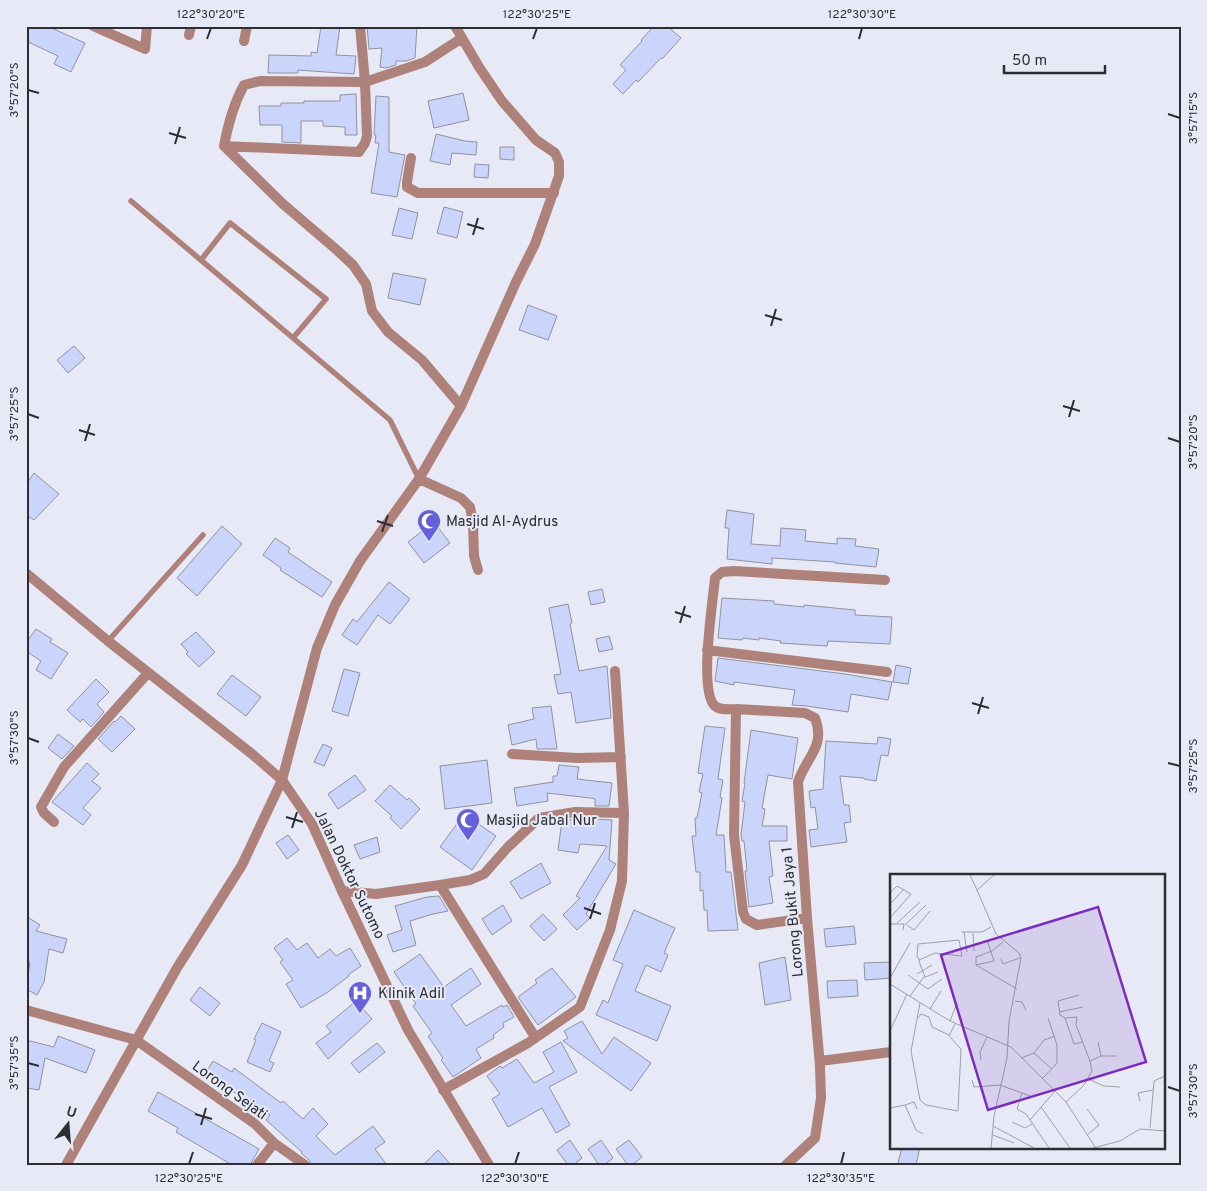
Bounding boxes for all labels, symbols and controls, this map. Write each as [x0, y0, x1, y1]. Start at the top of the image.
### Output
text: 122°30'20"E [177, 7, 245, 23]
text: 122°30'25"E [503, 7, 571, 23]
text: 122°30'30"E [828, 7, 896, 23]
scale bar [1004, 42, 1106, 74]
text: 50 m [1012, 52, 1047, 71]
text: 3°57'20"S [7, 62, 23, 118]
text: 3°57'15"S [1186, 92, 1202, 144]
text: 3°57'25"S [7, 386, 23, 442]
text: 3°57'20"S [1186, 414, 1202, 470]
mosque icon: Masjid Al-Aydrus [416, 508, 442, 542]
place label: Masjid Al-Aydrus [446, 513, 558, 532]
text: 3°57'30"S [7, 710, 23, 766]
text: 3°57'25"S [1186, 738, 1202, 794]
street label: Jalan Doktor Sutomo [309, 807, 388, 943]
mosque icon: Masjid Jabal Nur [455, 807, 481, 841]
place label: Masjid Jabal Nur [486, 812, 597, 831]
street label: Lorong Bukit Jaya 1 [778, 846, 809, 978]
inset map [890, 874, 1164, 1148]
hospital icon: Klinik Adil [347, 980, 373, 1014]
place label: Klinik Adil [378, 985, 445, 1004]
text: 3°57'35"S [7, 1036, 23, 1091]
street label: Lorong Sejati [188, 1058, 271, 1125]
text: 3°57'30"S [1186, 1063, 1202, 1119]
north arrow [42, 1098, 92, 1148]
text: U [64, 1103, 79, 1123]
text: 122°30'25"E [155, 1171, 223, 1187]
text: 122°30'30"E [481, 1171, 549, 1187]
text: 122°30'35"E [807, 1171, 875, 1187]

